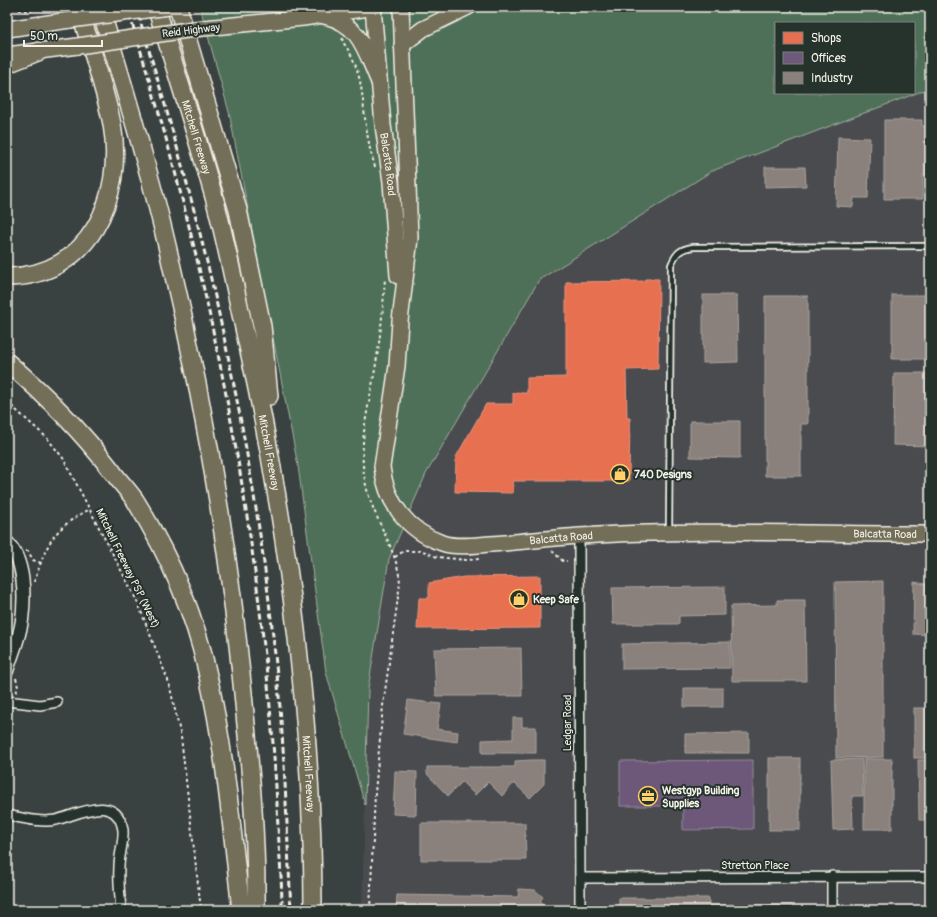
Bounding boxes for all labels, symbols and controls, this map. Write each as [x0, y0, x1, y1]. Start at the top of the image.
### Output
street label: Reid Highway [161, 20, 221, 41]
scale bar [24, 22, 102, 48]
legend [775, 22, 915, 94]
text: 50 m [30, 29, 58, 44]
text: Shops [811, 31, 842, 46]
text: Offices [811, 51, 847, 66]
text: Industry [811, 71, 853, 86]
street label: Mitchell Freeway [179, 98, 213, 176]
street label: Balcatta Road [377, 132, 398, 196]
street label: Mitchell Freeway [255, 414, 282, 492]
shop icon: 740 Designs [609, 463, 631, 485]
place label: 740 Designs [634, 468, 692, 481]
street label: Mitchell Freeway PSP (West) [93, 506, 162, 630]
street label: Balcatta Road [853, 527, 917, 541]
street label: Balcatta Road [529, 529, 593, 548]
shop icon: Keep Safe [508, 588, 530, 610]
place label: Keep Safe [533, 593, 579, 606]
street label: Ledgar Road [561, 695, 574, 751]
street label: Mitchell Freeway [299, 735, 317, 813]
place label: Westgyp Building Supplies [662, 784, 740, 810]
office icon: Westgyp Building Supplies [637, 785, 659, 807]
street label: Stretton Place [721, 859, 790, 872]

